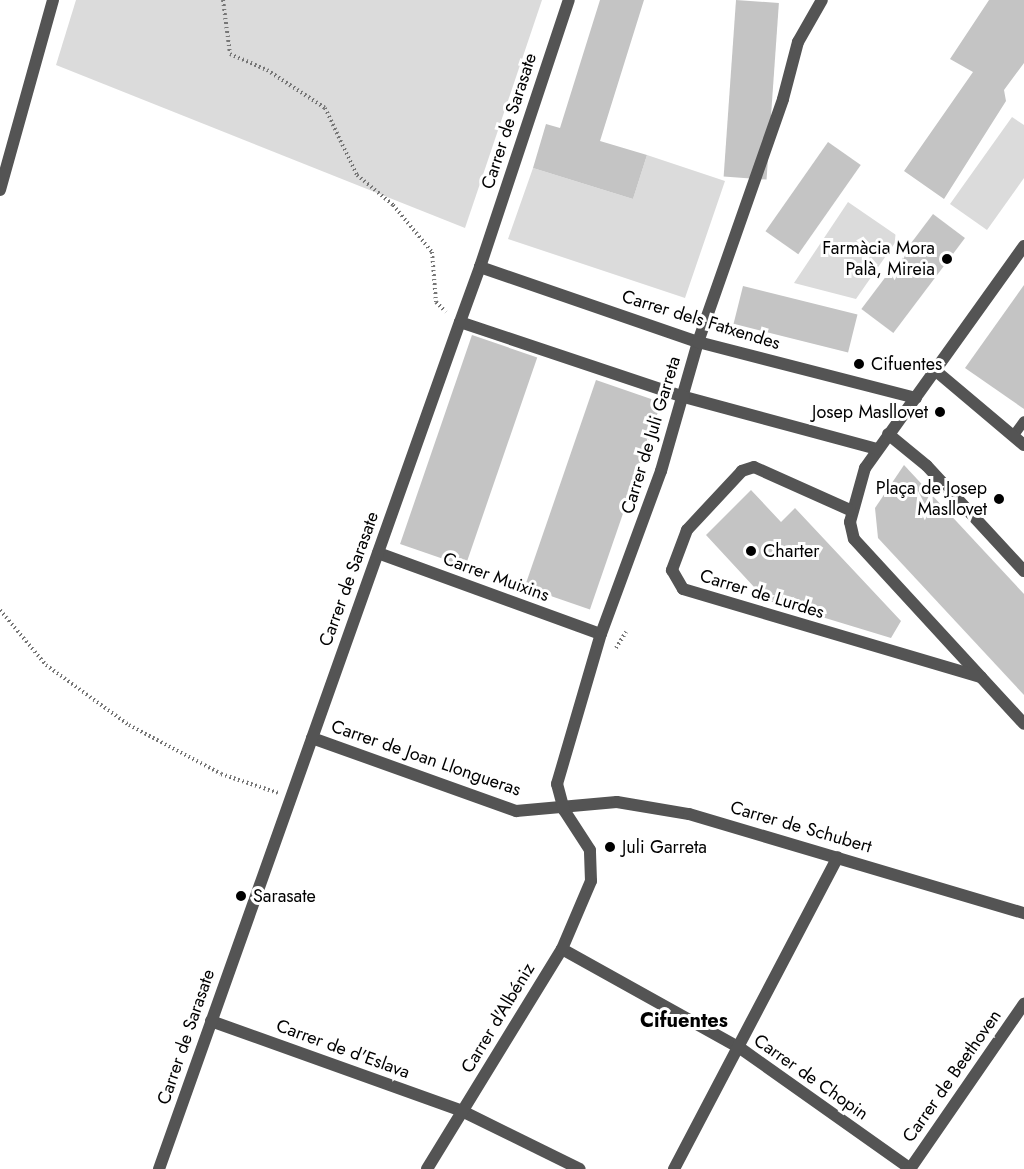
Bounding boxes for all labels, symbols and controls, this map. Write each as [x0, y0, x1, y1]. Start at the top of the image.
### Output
street label: Carrer de Sarasate [477, 50, 541, 192]
place label: Farmàcia Mora Palà, Mireia [822, 238, 935, 280]
marker: Farmàcia Mora Palà, Mireia [940, 252, 954, 266]
street label: Carrer dels Fatxendes [619, 286, 783, 354]
place label: Cifuentes [871, 353, 942, 375]
street label: Carrer de Juli Garreta [617, 354, 685, 516]
marker: Cifuentes [852, 357, 866, 371]
place label: Josep Masllovet [812, 401, 928, 423]
marker: Josep Masllovet [933, 405, 947, 419]
place label: Plaça de Josep Masllovet [876, 478, 987, 520]
marker: Plaça de Josep Masllovet [992, 492, 1006, 506]
street label: Carrer de Sarasate [315, 509, 383, 649]
place label: Charter [763, 540, 819, 562]
marker: Charter [744, 544, 758, 558]
street label: Carrer Muixins [440, 548, 552, 606]
street label: Carrer de Lurdes [697, 565, 827, 623]
street label: Carrer de Joan Llongueras [328, 715, 524, 801]
street label: Carrer de Schubert [728, 796, 874, 858]
place label: Juli Garreta [622, 836, 707, 858]
marker: Juli Garreta [603, 840, 617, 854]
place label: Sarasate [253, 885, 316, 907]
marker: Sarasate [234, 889, 248, 903]
street label: Carrer d'Albéniz [457, 959, 539, 1077]
street label: Carrer de Sarasate [153, 966, 219, 1108]
street label: Carrer de Beethoven [898, 1005, 1006, 1147]
district label: Cifuentes [640, 1008, 728, 1032]
street label: Carrer de d'Eslava [273, 1015, 413, 1083]
street label: Carrer de Chopin [750, 1029, 872, 1125]

